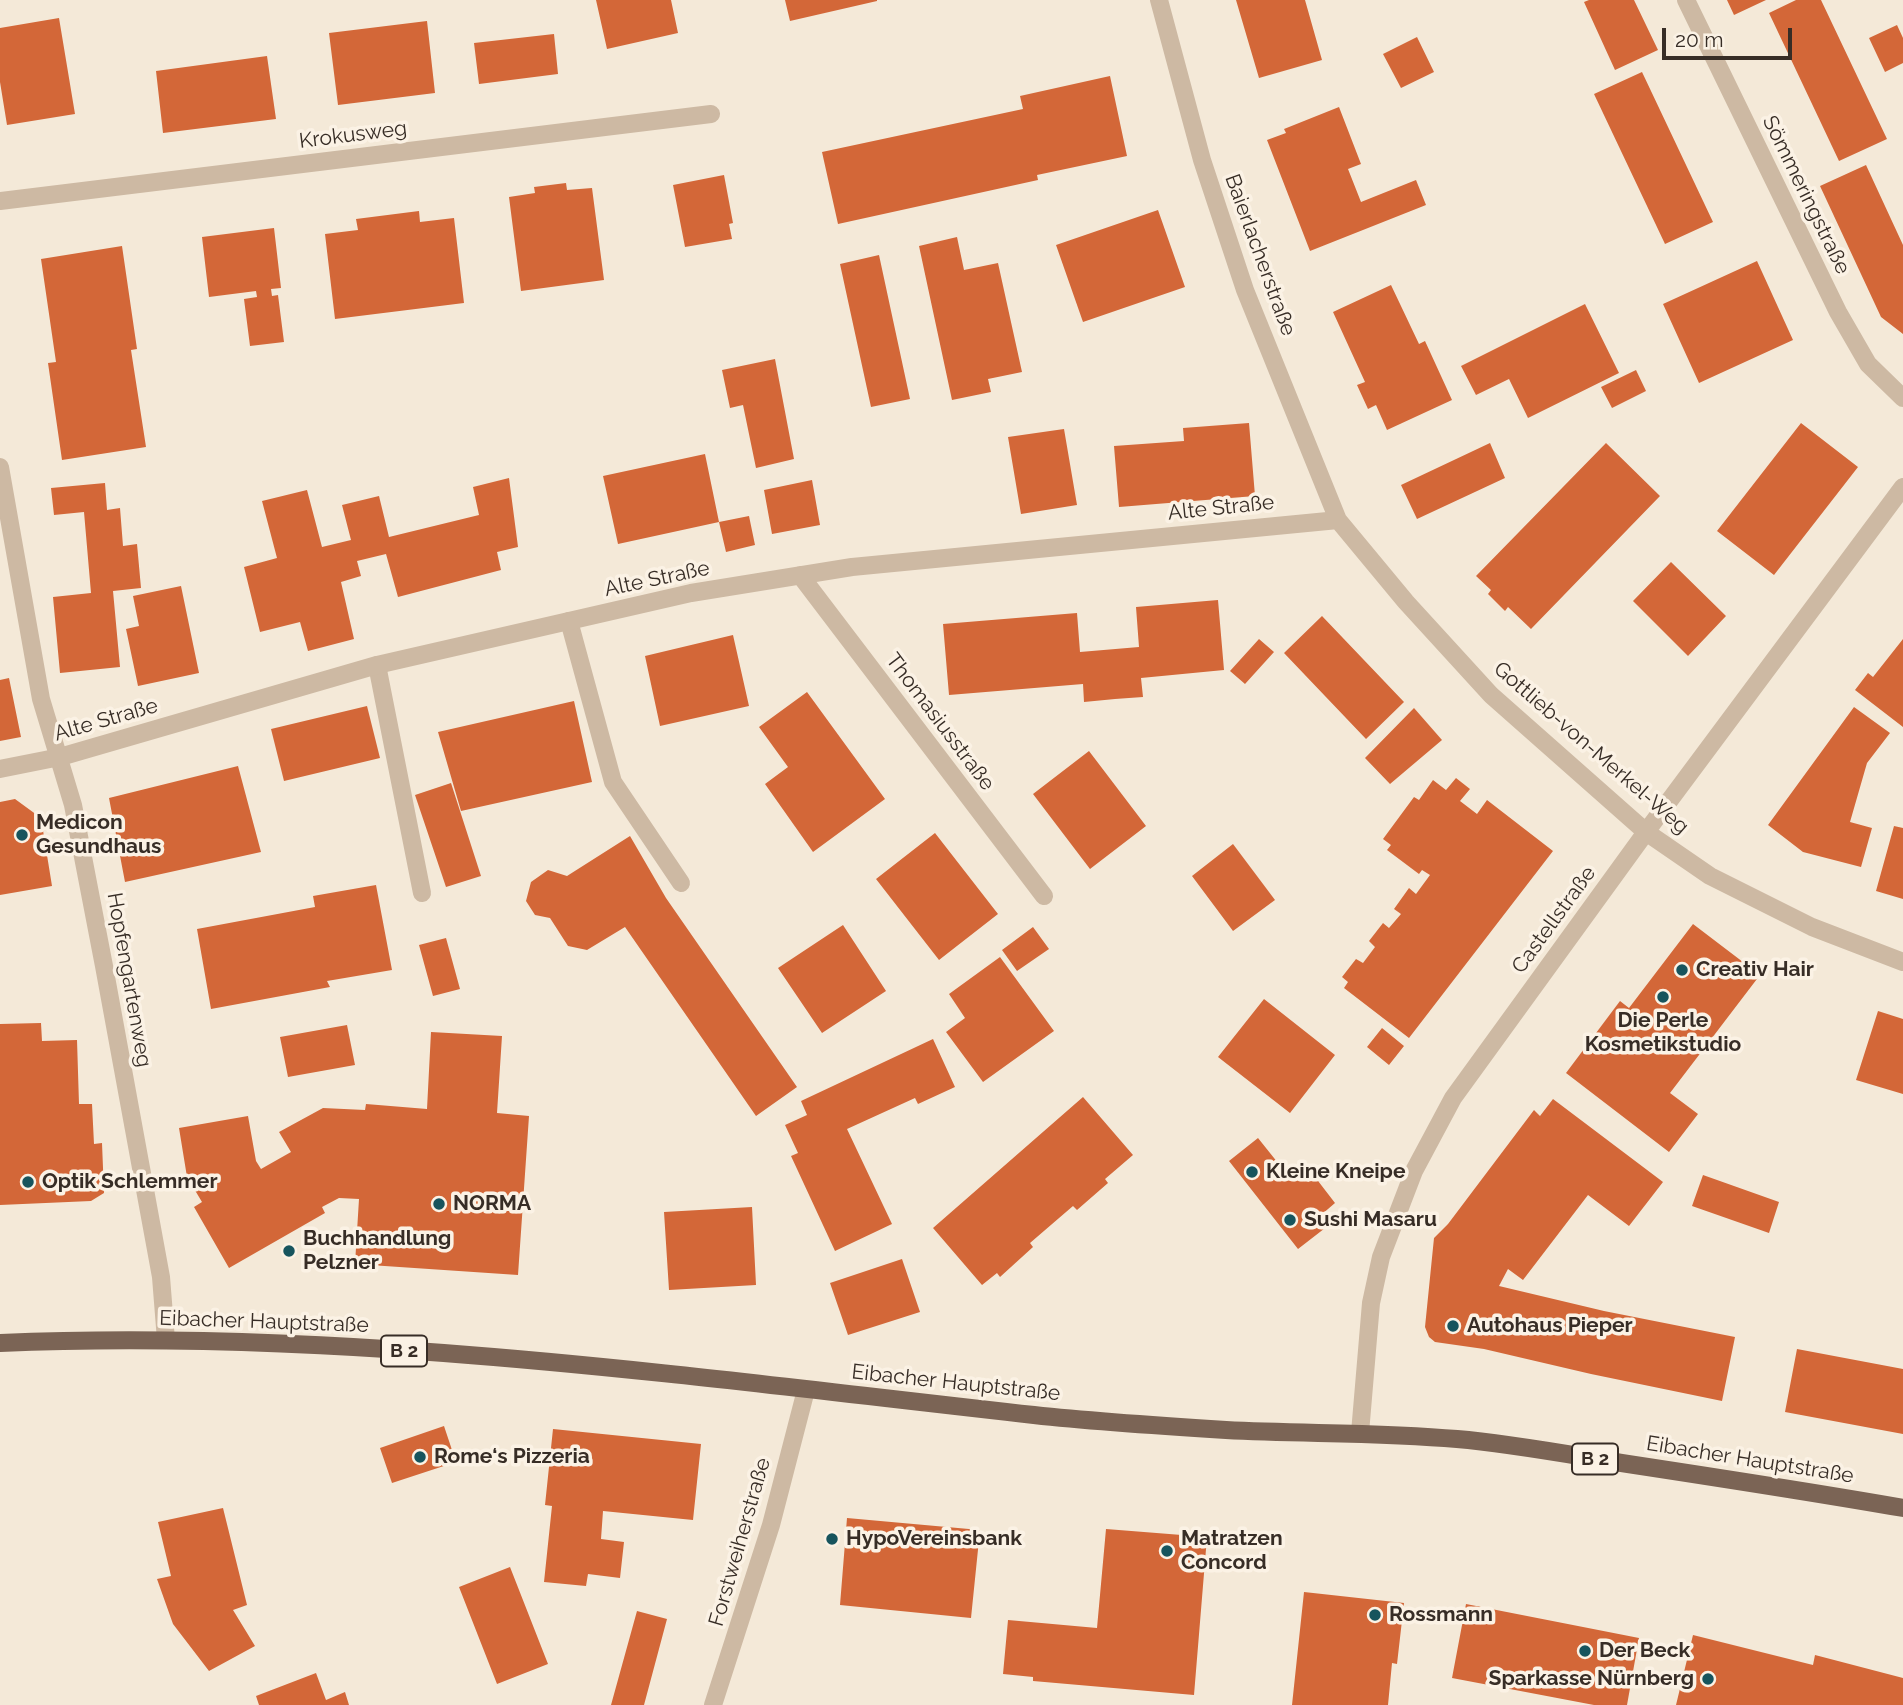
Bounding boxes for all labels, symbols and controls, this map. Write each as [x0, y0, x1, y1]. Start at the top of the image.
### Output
scale bar [1665, 14, 1794, 58]
text: 20 m [1675, 27, 1723, 52]
street label: Sömmeringstraße [1757, 112, 1855, 278]
street label: Krokusweg [298, 116, 408, 154]
street label: Baierlacherstraße [1219, 171, 1301, 339]
street label: Alte Straße [1167, 490, 1275, 526]
street label: Alte Straße [602, 556, 712, 602]
street label: Thomasiusstraße [880, 648, 1000, 796]
street label: Gottlieb-von-Merkel-Weg [1488, 656, 1694, 840]
street label: Alte Straße [51, 693, 161, 747]
place label: Medicon Gesundhaus [36, 810, 161, 860]
marker: Medicon Gesundhaus [14, 827, 30, 843]
street label: Castellstraße [1507, 861, 1601, 979]
street label: Hopfengartenweg [101, 891, 157, 1069]
place label: Creativ Hair [1696, 957, 1814, 983]
marker: Creativ Hair [1674, 962, 1690, 978]
marker: Die Perle Kosmetikstudio [1655, 989, 1671, 1005]
place label: Die Perle Kosmetikstudio [1585, 1008, 1741, 1058]
place label: Kleine Kneipe [1266, 1159, 1406, 1185]
marker: Kleine Kneipe [1244, 1164, 1260, 1180]
place label: Optik Schlemmer [42, 1169, 218, 1195]
marker: Optik Schlemmer [20, 1174, 36, 1190]
place label: NORMA [453, 1191, 531, 1217]
marker: NORMA [431, 1196, 447, 1212]
place label: Sushi Masaru [1304, 1207, 1437, 1233]
marker: Sushi Masaru [1282, 1212, 1298, 1228]
place label: Buchhandlung Pelzner [303, 1226, 451, 1276]
marker: Buchhandlung Pelzner [281, 1243, 297, 1259]
street label: Eibacher Hauptstraße [159, 1306, 369, 1338]
place label: Autohaus Pieper [1467, 1313, 1633, 1339]
marker: Autohaus Pieper [1445, 1318, 1461, 1334]
road number: B 2 [381, 1336, 427, 1366]
street label: Eibacher Hauptstraße [850, 1360, 1062, 1406]
street label: Eibacher Hauptstraße [1645, 1431, 1855, 1489]
road number: B 2 [1572, 1443, 1618, 1474]
place label: Rome‘s Pizzeria [434, 1444, 590, 1470]
marker: Rome‘s Pizzeria [412, 1449, 428, 1465]
street label: Forstweiherstraße [704, 1455, 776, 1629]
place label: HypoVereinsbank [846, 1526, 1022, 1552]
place label: Matratzen Concord [1181, 1526, 1283, 1576]
marker: HypoVereinsbank [824, 1531, 840, 1547]
marker: Matratzen Concord [1159, 1543, 1175, 1559]
place label: Rossmann [1389, 1602, 1493, 1628]
marker: Rossmann [1367, 1607, 1383, 1623]
place label: Der Beck [1599, 1638, 1690, 1664]
marker: Der Beck [1577, 1643, 1593, 1659]
place label: Sparkasse Nürnberg [1489, 1666, 1694, 1692]
marker: Sparkasse Nürnberg [1700, 1671, 1716, 1687]

